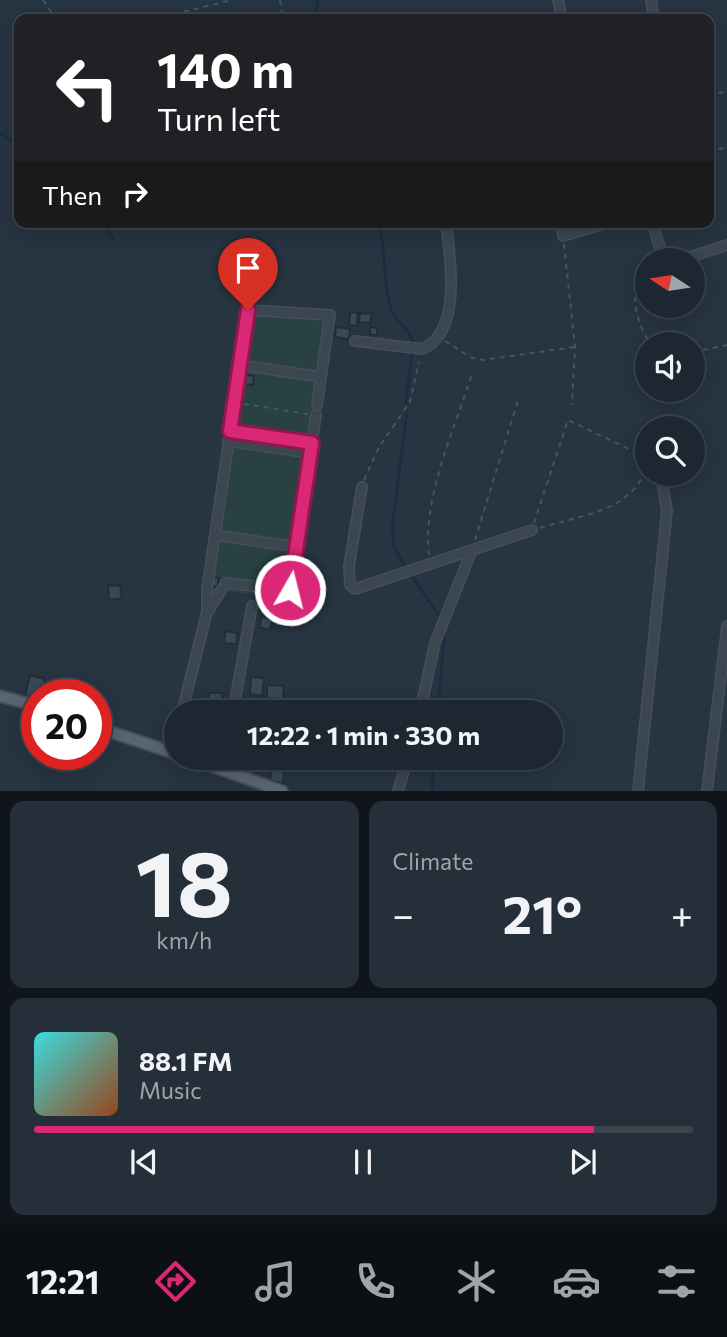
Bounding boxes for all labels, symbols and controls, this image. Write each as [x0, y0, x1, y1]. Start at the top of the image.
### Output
text: 140 m [157, 38, 294, 98]
icon: left [42, 42, 133, 133]
text: Turn left [157, 98, 281, 138]
icon: right [116, 175, 154, 213]
text: Then [42, 179, 102, 210]
pin [218, 238, 278, 310]
north arrow [635, 248, 705, 318]
map controls [635, 248, 705, 486]
icon: arrive [229, 249, 267, 287]
button: sound [635, 332, 705, 402]
button: search [635, 416, 705, 486]
position arrow [253, 553, 327, 627]
speed limit sign: 20 [21, 679, 112, 770]
text: 12:22 · 1 min · 330 m [247, 719, 480, 750]
text: 18 [136, 824, 233, 936]
text: Climate [393, 847, 474, 875]
text: 21° [503, 881, 582, 945]
text: − [393, 890, 414, 937]
text: + [671, 890, 693, 937]
text: km/h [156, 926, 212, 954]
text: 88.1 FM [139, 1045, 233, 1076]
text: Music [139, 1076, 202, 1104]
icon: previous [125, 1143, 163, 1181]
icon: pause [344, 1143, 382, 1181]
icon: next [564, 1143, 602, 1181]
icon: directions [151, 1257, 200, 1306]
icon: music [251, 1257, 300, 1306]
icon: phone [351, 1257, 400, 1306]
icon: climate [452, 1257, 501, 1306]
icon: car [552, 1257, 601, 1306]
icon: filters [652, 1257, 701, 1306]
text: 12:21 [26, 1261, 99, 1301]

